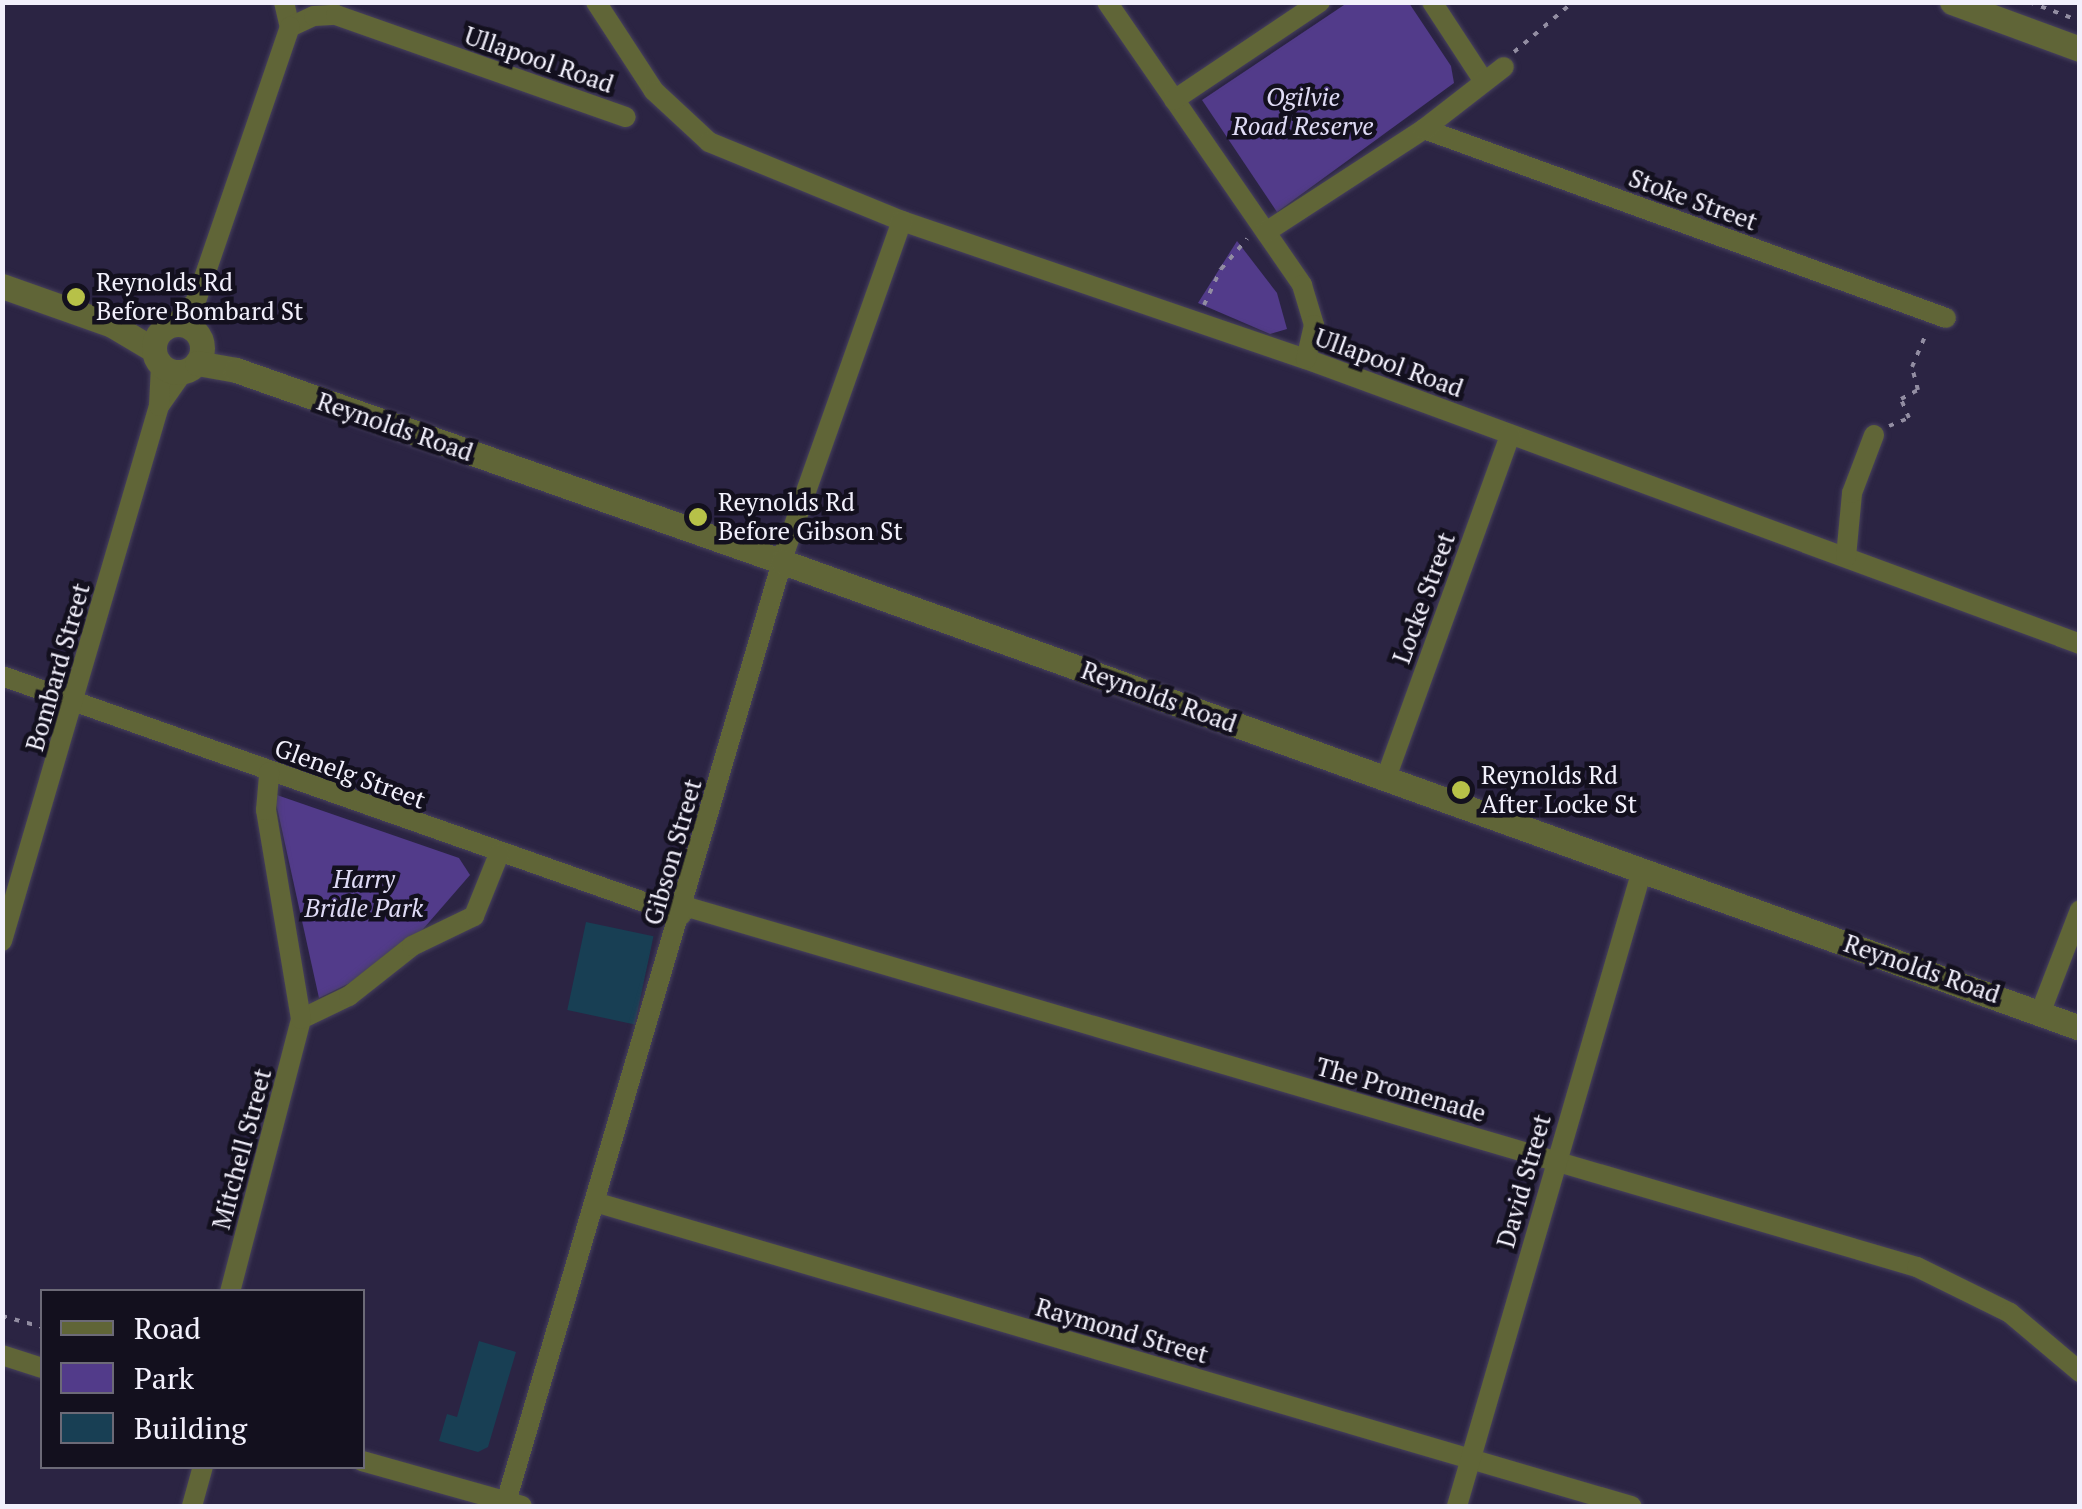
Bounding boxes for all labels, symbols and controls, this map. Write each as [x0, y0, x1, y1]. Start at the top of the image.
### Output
street label: Ullapool Road [461, 20, 617, 100]
park label: Ogilvie Road Reserve [1232, 83, 1374, 142]
street label: Stoke Street [1625, 163, 1761, 237]
place label: Reynolds Rd Before Bombard St [96, 268, 303, 327]
marker: Reynolds Rd Before Bombard St [65, 286, 87, 308]
street label: Ullapool Road [1311, 322, 1467, 404]
street label: Reynolds Road [313, 386, 477, 468]
place label: Reynolds Rd Before Gibson St [718, 488, 903, 547]
marker: Reynolds Rd Before Gibson St [687, 506, 709, 528]
street label: Locke Street [1386, 528, 1462, 668]
street label: Bombard Street [20, 580, 96, 754]
street label: Reynolds Road [1077, 655, 1241, 739]
street label: Glenelg Street [271, 733, 429, 815]
place label: Reynolds Rd After Locke St [1481, 761, 1637, 820]
street label: Gibson Street [638, 775, 708, 929]
marker: Reynolds Rd After Locke St [1450, 779, 1472, 801]
park label: Harry Bridle Park [305, 865, 423, 924]
street label: Reynolds Road [1840, 928, 2004, 1010]
street label: The Promenade [1313, 1051, 1489, 1129]
street label: Mitchell Street [206, 1065, 278, 1233]
street label: David Street [1491, 1111, 1557, 1251]
legend [40, 1289, 365, 1469]
street label: Raymond Street [1032, 1292, 1212, 1370]
text: Road [134, 1308, 201, 1348]
text: Park [134, 1358, 194, 1398]
text: Building [134, 1408, 247, 1448]

